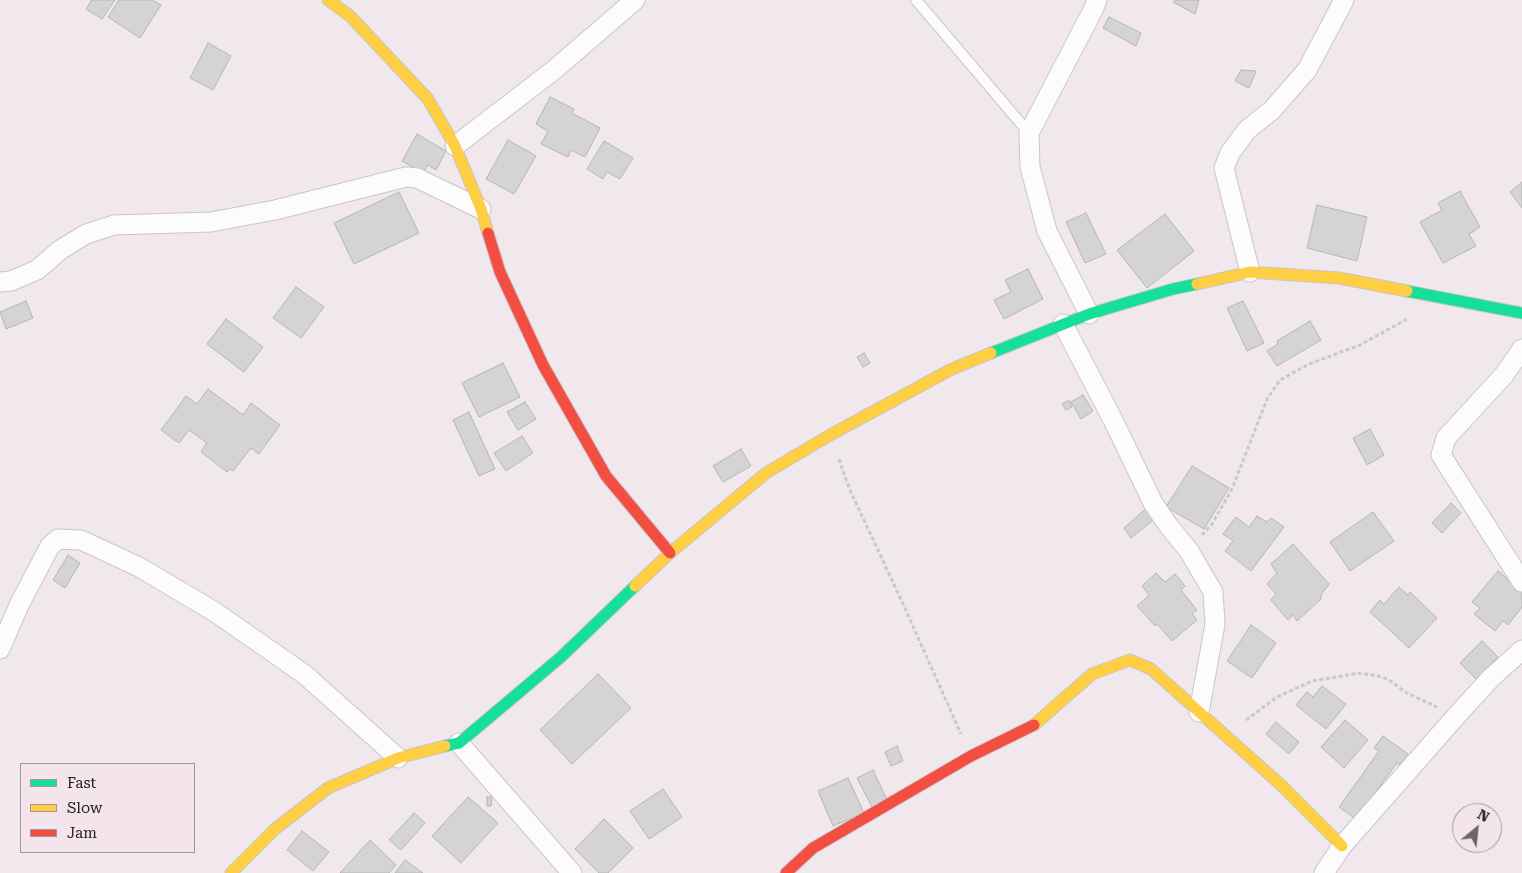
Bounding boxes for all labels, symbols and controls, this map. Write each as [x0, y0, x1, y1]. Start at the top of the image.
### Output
legend [20, 763, 195, 853]
text: Fast [67, 774, 96, 792]
text: Slow [67, 799, 102, 817]
north arrow [1452, 803, 1502, 853]
text: N [1475, 806, 1492, 825]
text: Jam [67, 824, 97, 842]

